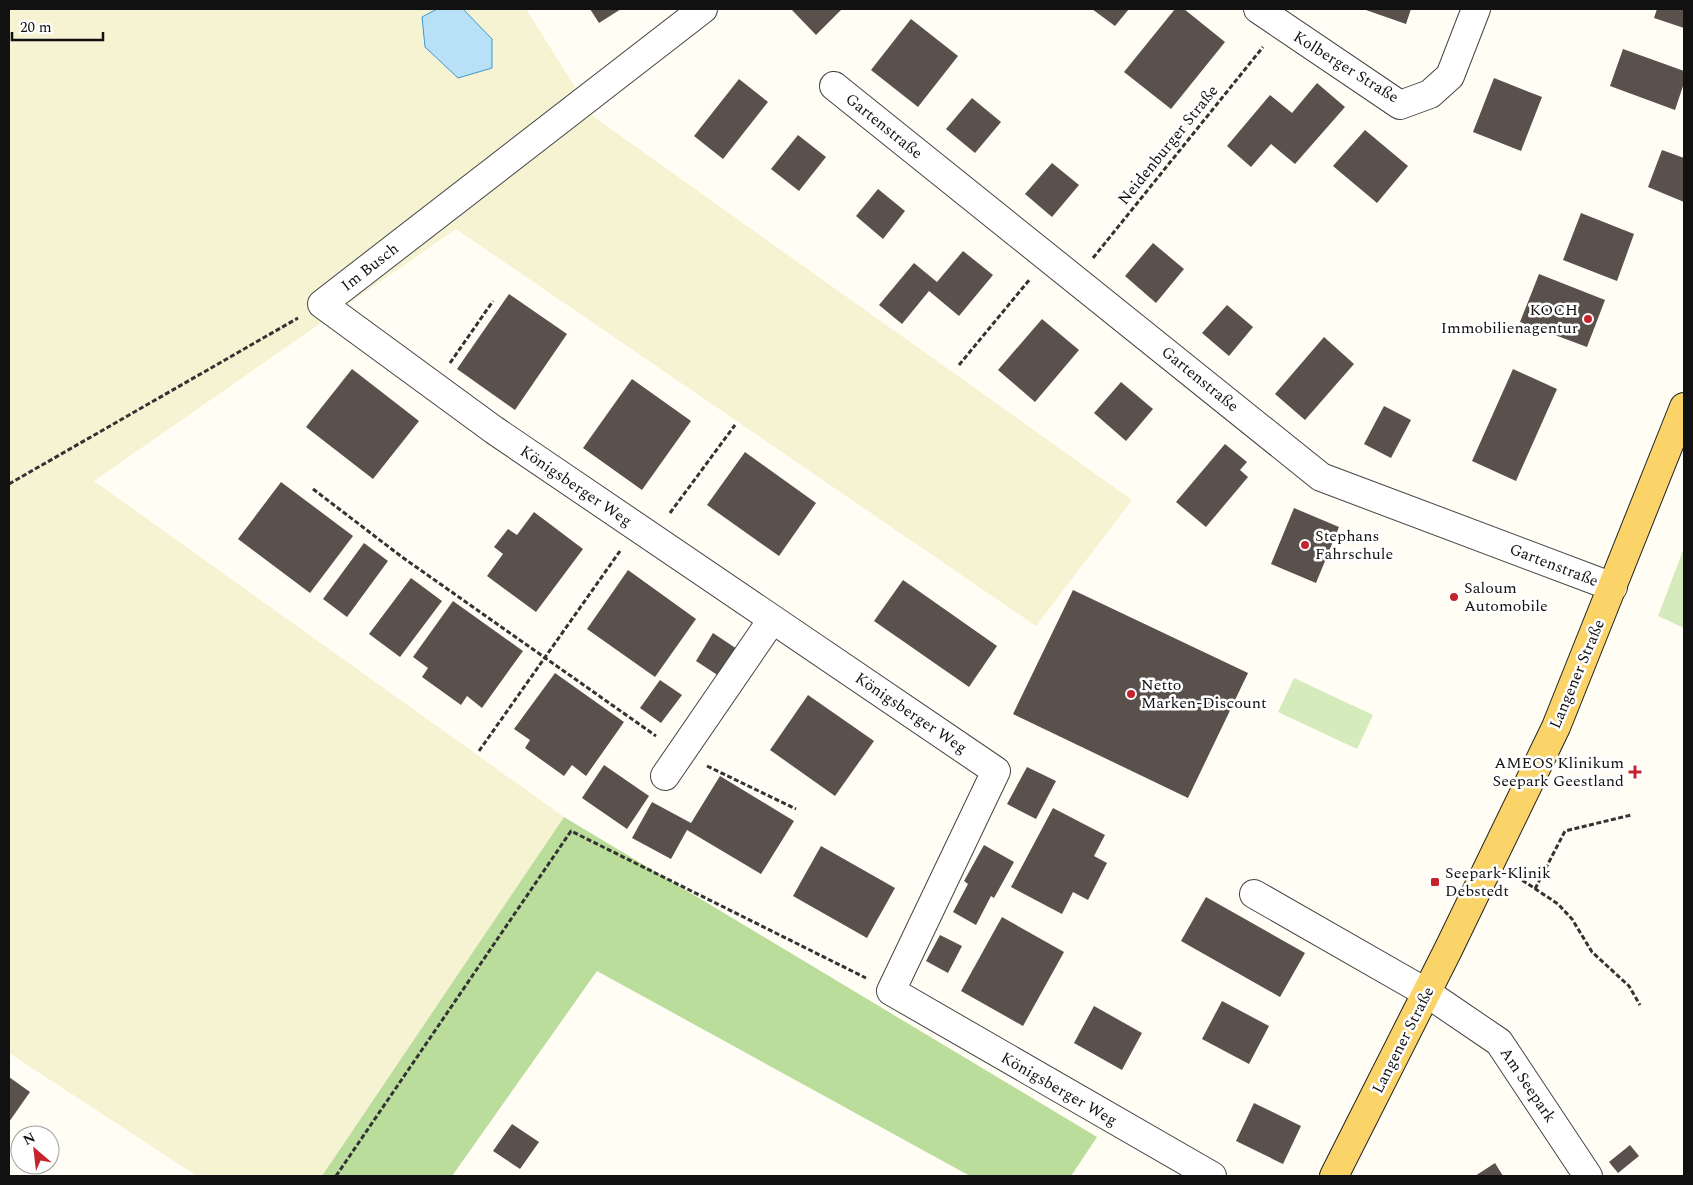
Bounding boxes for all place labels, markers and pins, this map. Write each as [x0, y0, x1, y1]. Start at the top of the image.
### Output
place label: KOCH Immobilienagentur [1441, 298, 1578, 340]
marker: KOCH Immobilienagentur [1582, 313, 1594, 325]
place label: Stephans Fahrschule [1315, 524, 1393, 566]
marker: Stephans Fahrschule [1299, 539, 1311, 551]
place label: Saloum Automobile [1464, 576, 1548, 618]
marker: Saloum Automobile [1448, 591, 1460, 603]
place label: Netto Marken-Discount [1141, 673, 1267, 715]
marker: Netto Marken-Discount [1125, 688, 1137, 700]
place label: AMEOS Klinikum Seepark Geestland [1492, 751, 1624, 793]
marker: AMEOS Klinikum Seepark Geestland [1628, 765, 1642, 779]
place label: Seepark-Klinik Debstedt [1445, 861, 1551, 903]
marker: Seepark-Klinik Debstedt [1429, 876, 1441, 888]

